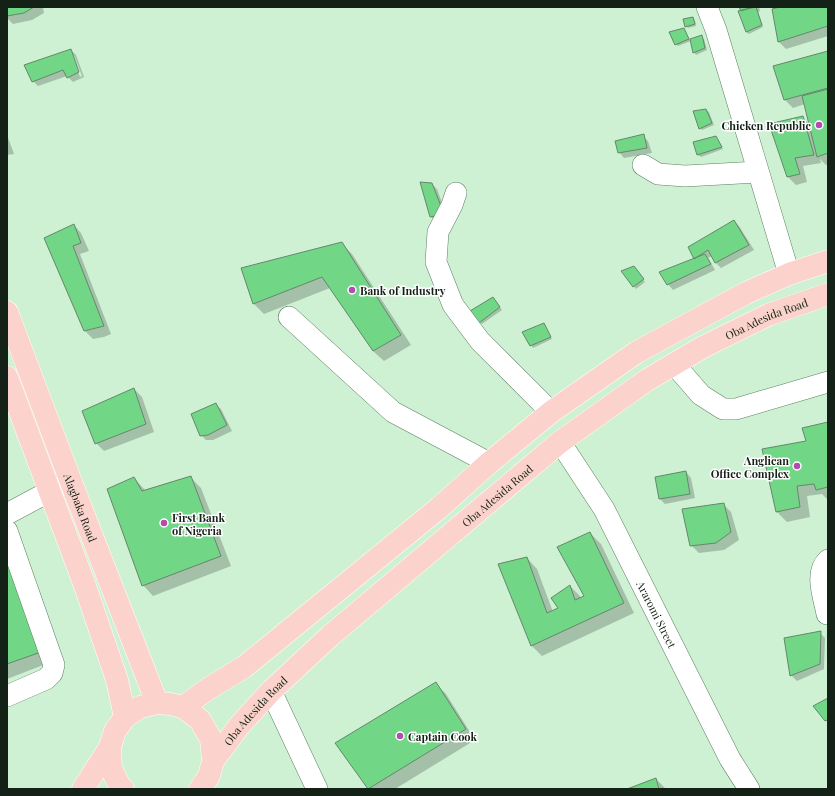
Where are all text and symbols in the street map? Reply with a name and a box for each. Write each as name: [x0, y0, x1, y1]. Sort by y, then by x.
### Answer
place label: Chicken Republic: [722, 118, 812, 133]
marker: Chicken Republic: [814, 120, 824, 130]
place label: Bank of Industry: [360, 283, 446, 298]
marker: Bank of Industry: [347, 285, 357, 295]
street label: Oba Adesida Road: [722, 294, 810, 343]
place label: Anglican Office Complex: [711, 453, 789, 481]
street label: Oba Adesida Road: [458, 461, 536, 530]
marker: Anglican Office Complex: [792, 461, 802, 471]
street label: Alagbaka Road: [61, 470, 101, 544]
place label: First Bank of Nigeria: [172, 510, 225, 538]
marker: First Bank of Nigeria: [159, 518, 169, 528]
street label: Araromi Street: [633, 577, 680, 650]
street label: Oba Adesida Road: [220, 672, 291, 748]
place label: Captain Cook: [408, 729, 477, 744]
marker: Captain Cook: [395, 731, 405, 741]

